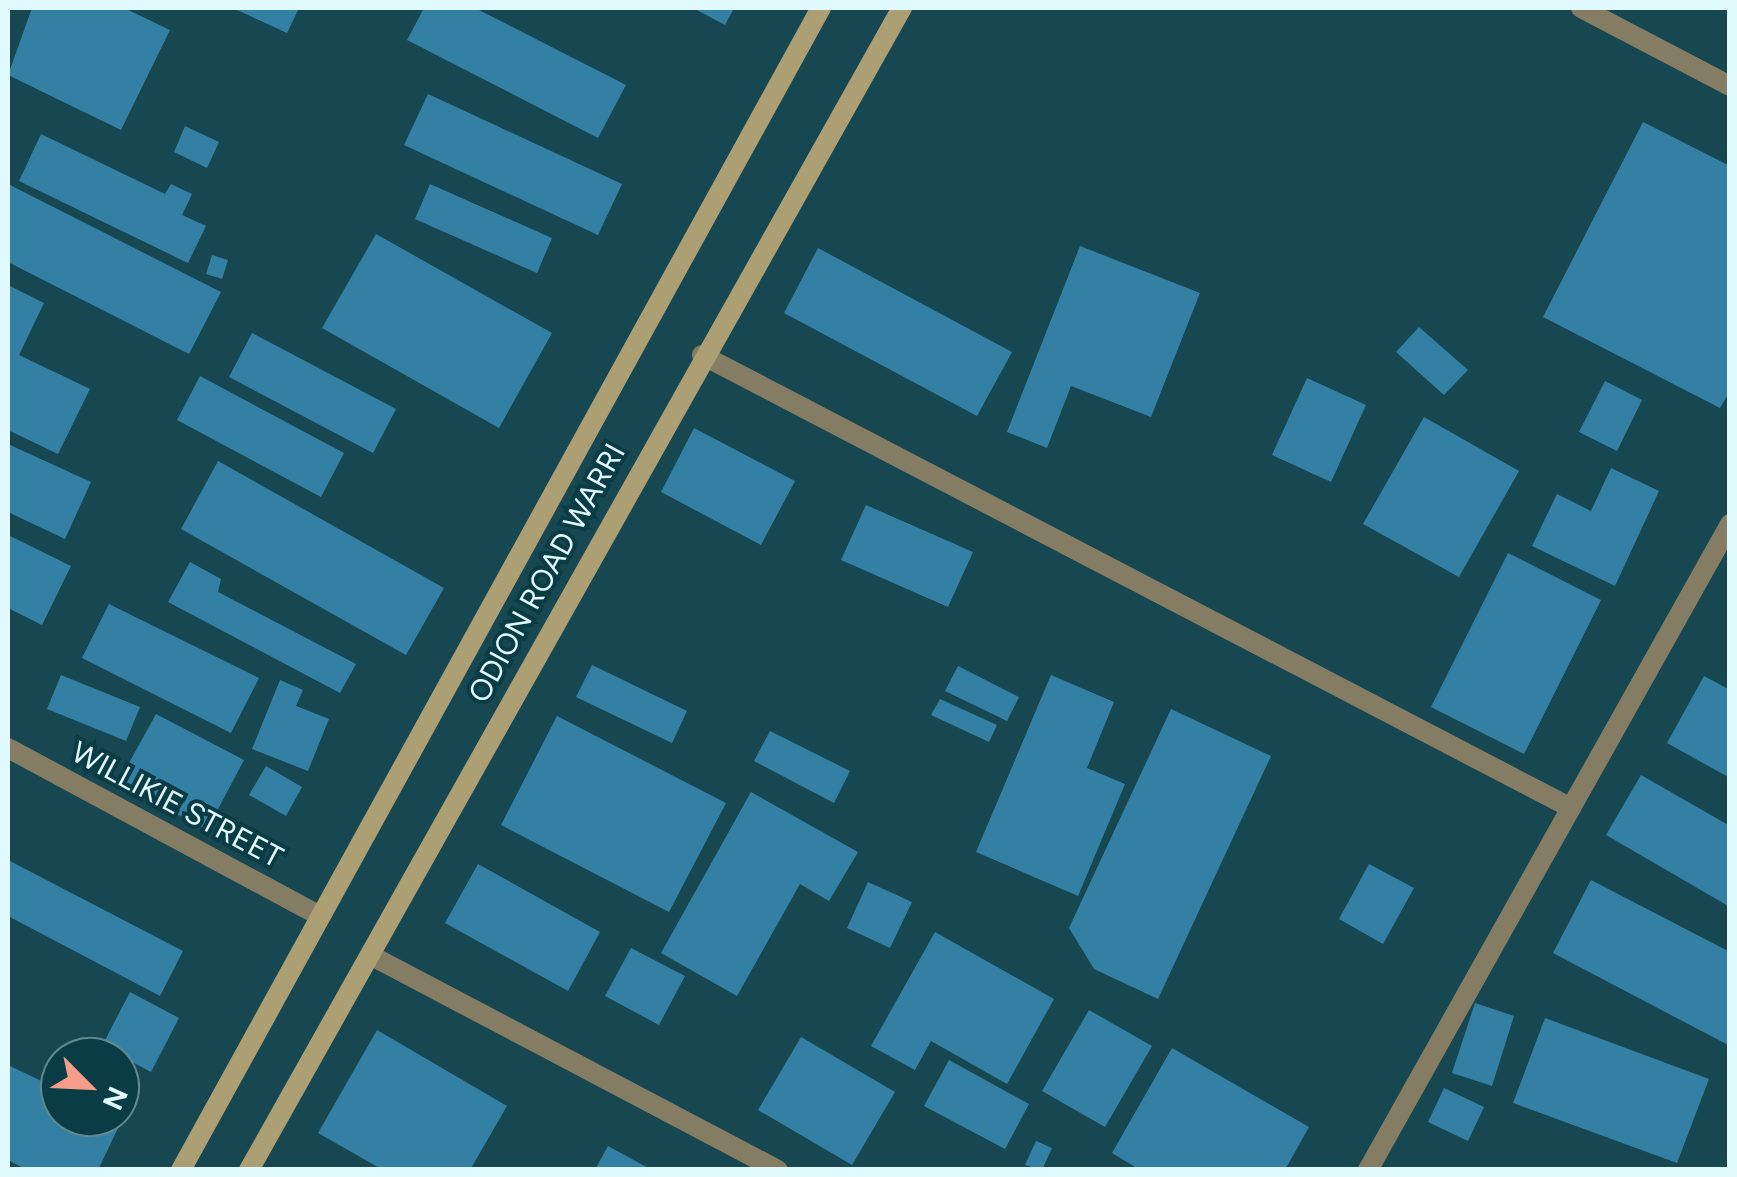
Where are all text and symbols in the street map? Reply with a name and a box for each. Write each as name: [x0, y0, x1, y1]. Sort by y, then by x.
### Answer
street label: ODION ROAD WARRI: [461, 437, 633, 709]
street label: WILLIKIE STREET: [65, 734, 289, 876]
north arrow: [40, 1037, 140, 1137]
text: N: [96, 1082, 136, 1115]

